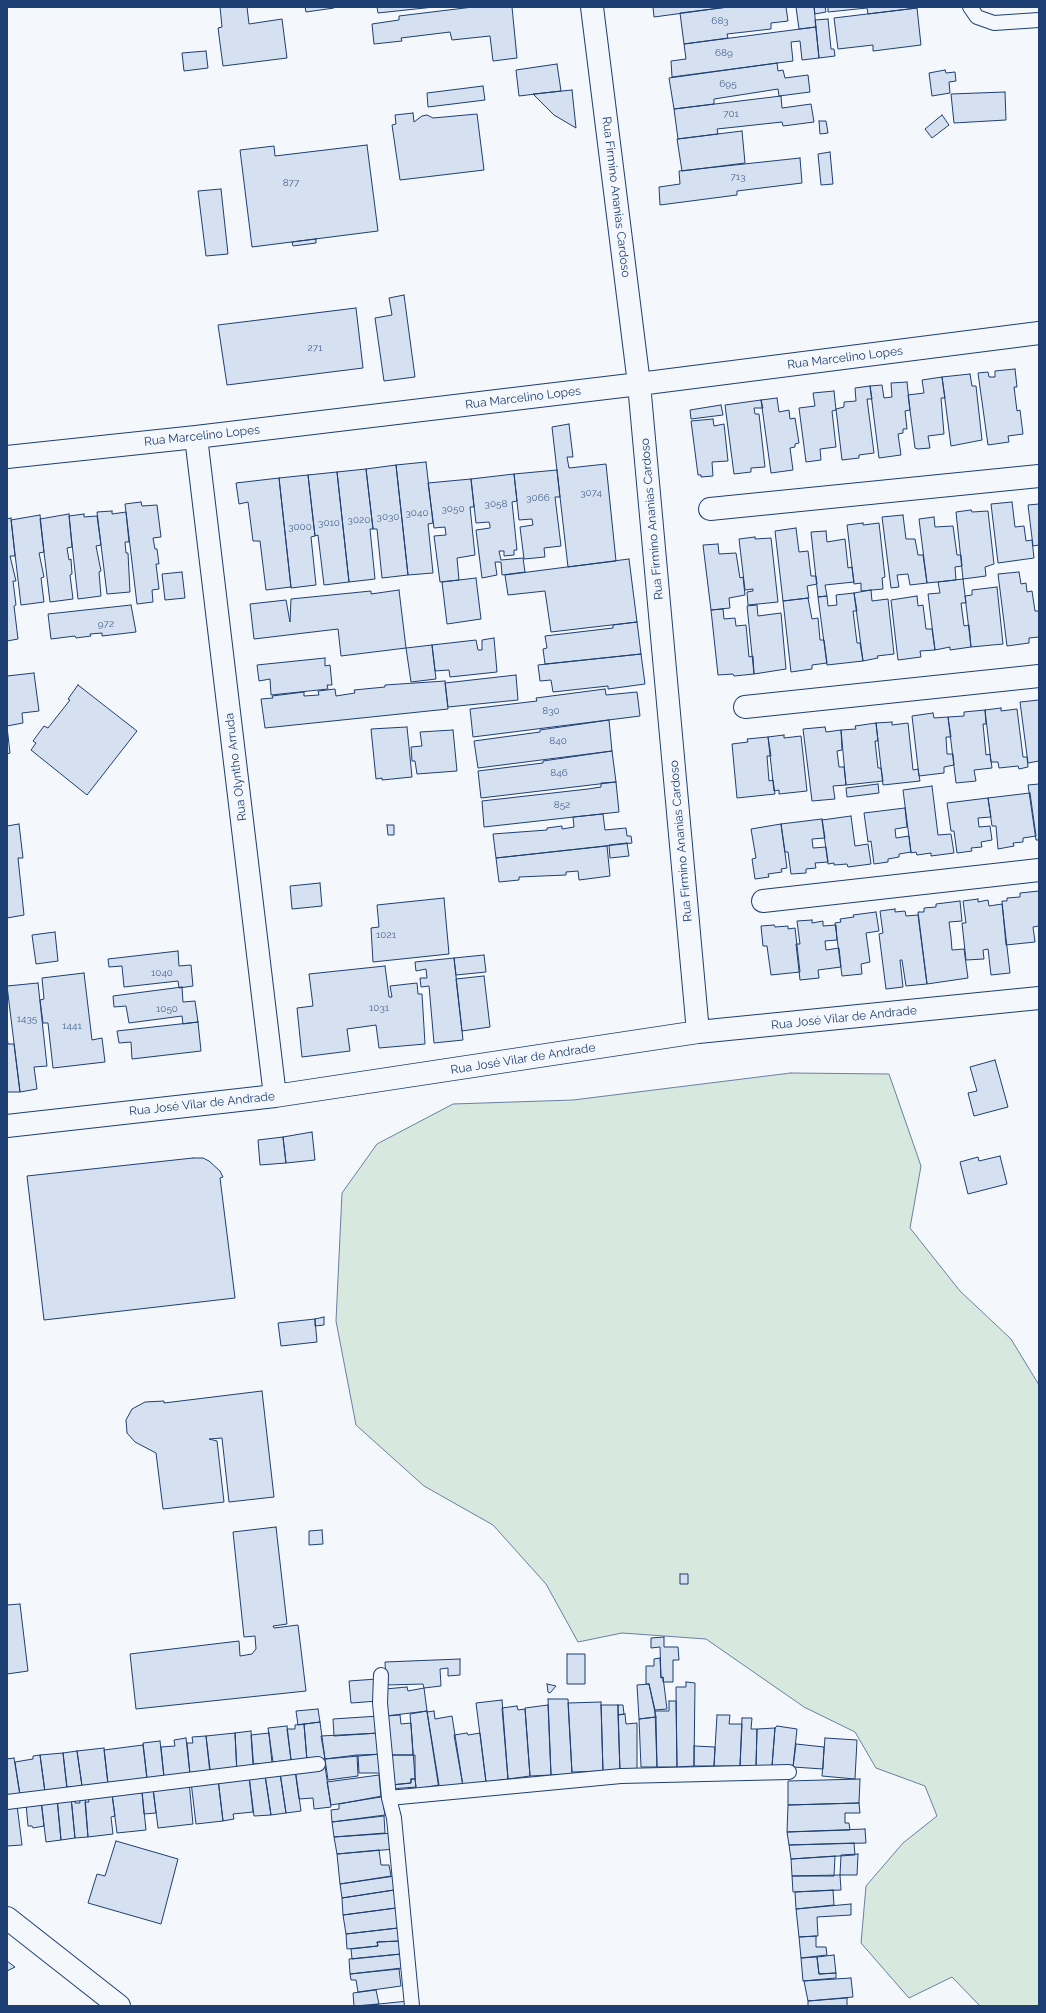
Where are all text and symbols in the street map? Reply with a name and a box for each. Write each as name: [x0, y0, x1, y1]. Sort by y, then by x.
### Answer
house number: 683: [711, 15, 729, 27]
house number: 689: [715, 47, 733, 59]
house number: 695: [719, 78, 737, 90]
house number: 701: [723, 108, 739, 120]
street label: Rua Firmino Ananias Cardoso: [599, 116, 633, 278]
house number: 713: [731, 171, 745, 183]
house number: 877: [283, 177, 299, 189]
house number: 271: [308, 342, 322, 354]
street label: Rua Marcelino Lopes: [786, 344, 904, 372]
street label: Rua Marcelino Lopes: [464, 384, 582, 412]
street label: Rua Marcelino Lopes: [143, 423, 261, 449]
street label: Rua Firmino Ananias Cardoso: [638, 438, 666, 600]
house number: 3074: [580, 487, 602, 499]
house number: 3066: [526, 492, 550, 504]
house number: 3058: [485, 498, 507, 510]
house number: 3050: [441, 503, 465, 515]
house number: 3040: [405, 507, 429, 519]
house number: 3030: [377, 511, 399, 523]
house number: 3020: [348, 514, 370, 526]
house number: 3010: [318, 517, 340, 529]
house number: 3000: [288, 521, 312, 533]
house number: 972: [98, 618, 114, 630]
house number: 830: [542, 705, 560, 717]
street label: Rua Olyntho Arruda: [222, 712, 250, 822]
house number: 840: [549, 735, 567, 747]
street label: Rua Firmino Ananias Cardoso: [667, 760, 695, 922]
house number: 846: [550, 767, 568, 779]
house number: 852: [554, 799, 570, 811]
house number: 1021: [376, 929, 396, 941]
house number: 1040: [151, 967, 173, 979]
house number: 1031: [369, 1002, 389, 1014]
house number: 1050: [156, 1003, 178, 1015]
street label: Rua José Vilar de Andrade: [770, 1003, 918, 1033]
house number: 1435: [17, 1013, 37, 1025]
house number: 1441: [62, 1020, 82, 1032]
street label: Rua José Vilar de Andrade: [450, 1040, 596, 1078]
street label: Rua José Vilar de Andrade: [128, 1089, 276, 1119]

